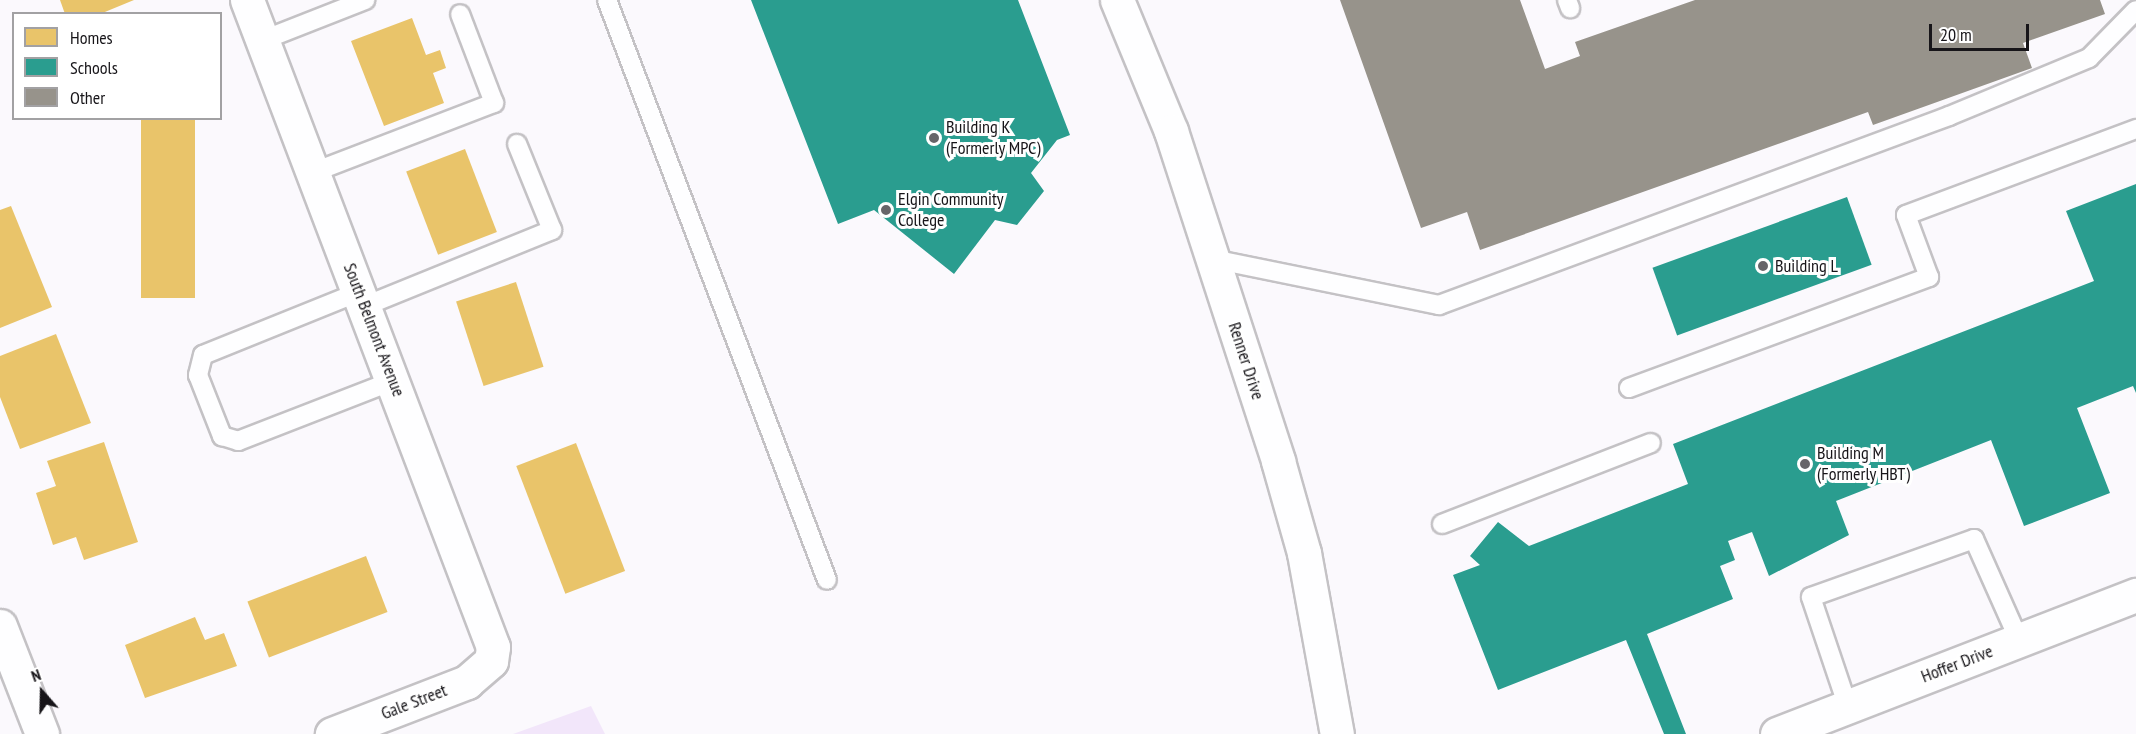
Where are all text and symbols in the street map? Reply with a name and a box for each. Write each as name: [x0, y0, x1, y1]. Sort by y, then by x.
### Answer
legend: [12, 12, 222, 120]
scale bar: [1932, 12, 2032, 50]
text: 20 m: [1940, 23, 1972, 46]
text: Homes: [70, 26, 113, 49]
text: Schools: [70, 56, 118, 79]
text: Other: [70, 86, 105, 109]
place label: Building K (Formerly MPC): [946, 117, 1041, 160]
marker: Building K (Formerly MPC): [927, 131, 941, 145]
place label: Elgin Community College: [898, 189, 1003, 232]
marker: Elgin Community College: [879, 203, 893, 217]
place label: Building L: [1775, 255, 1838, 277]
marker: Building L: [1756, 259, 1770, 273]
street label: South Belmont Avenue: [339, 260, 409, 400]
street label: Renner Drive: [1223, 320, 1269, 402]
place label: Building M (Formerly HBT): [1817, 443, 1910, 486]
marker: Building M (Formerly HBT): [1798, 457, 1812, 471]
street label: Hoffer Drive: [1918, 640, 1996, 688]
north arrow: [12, 662, 72, 722]
text: N: [28, 664, 43, 686]
street label: Gale Street: [378, 680, 450, 724]

